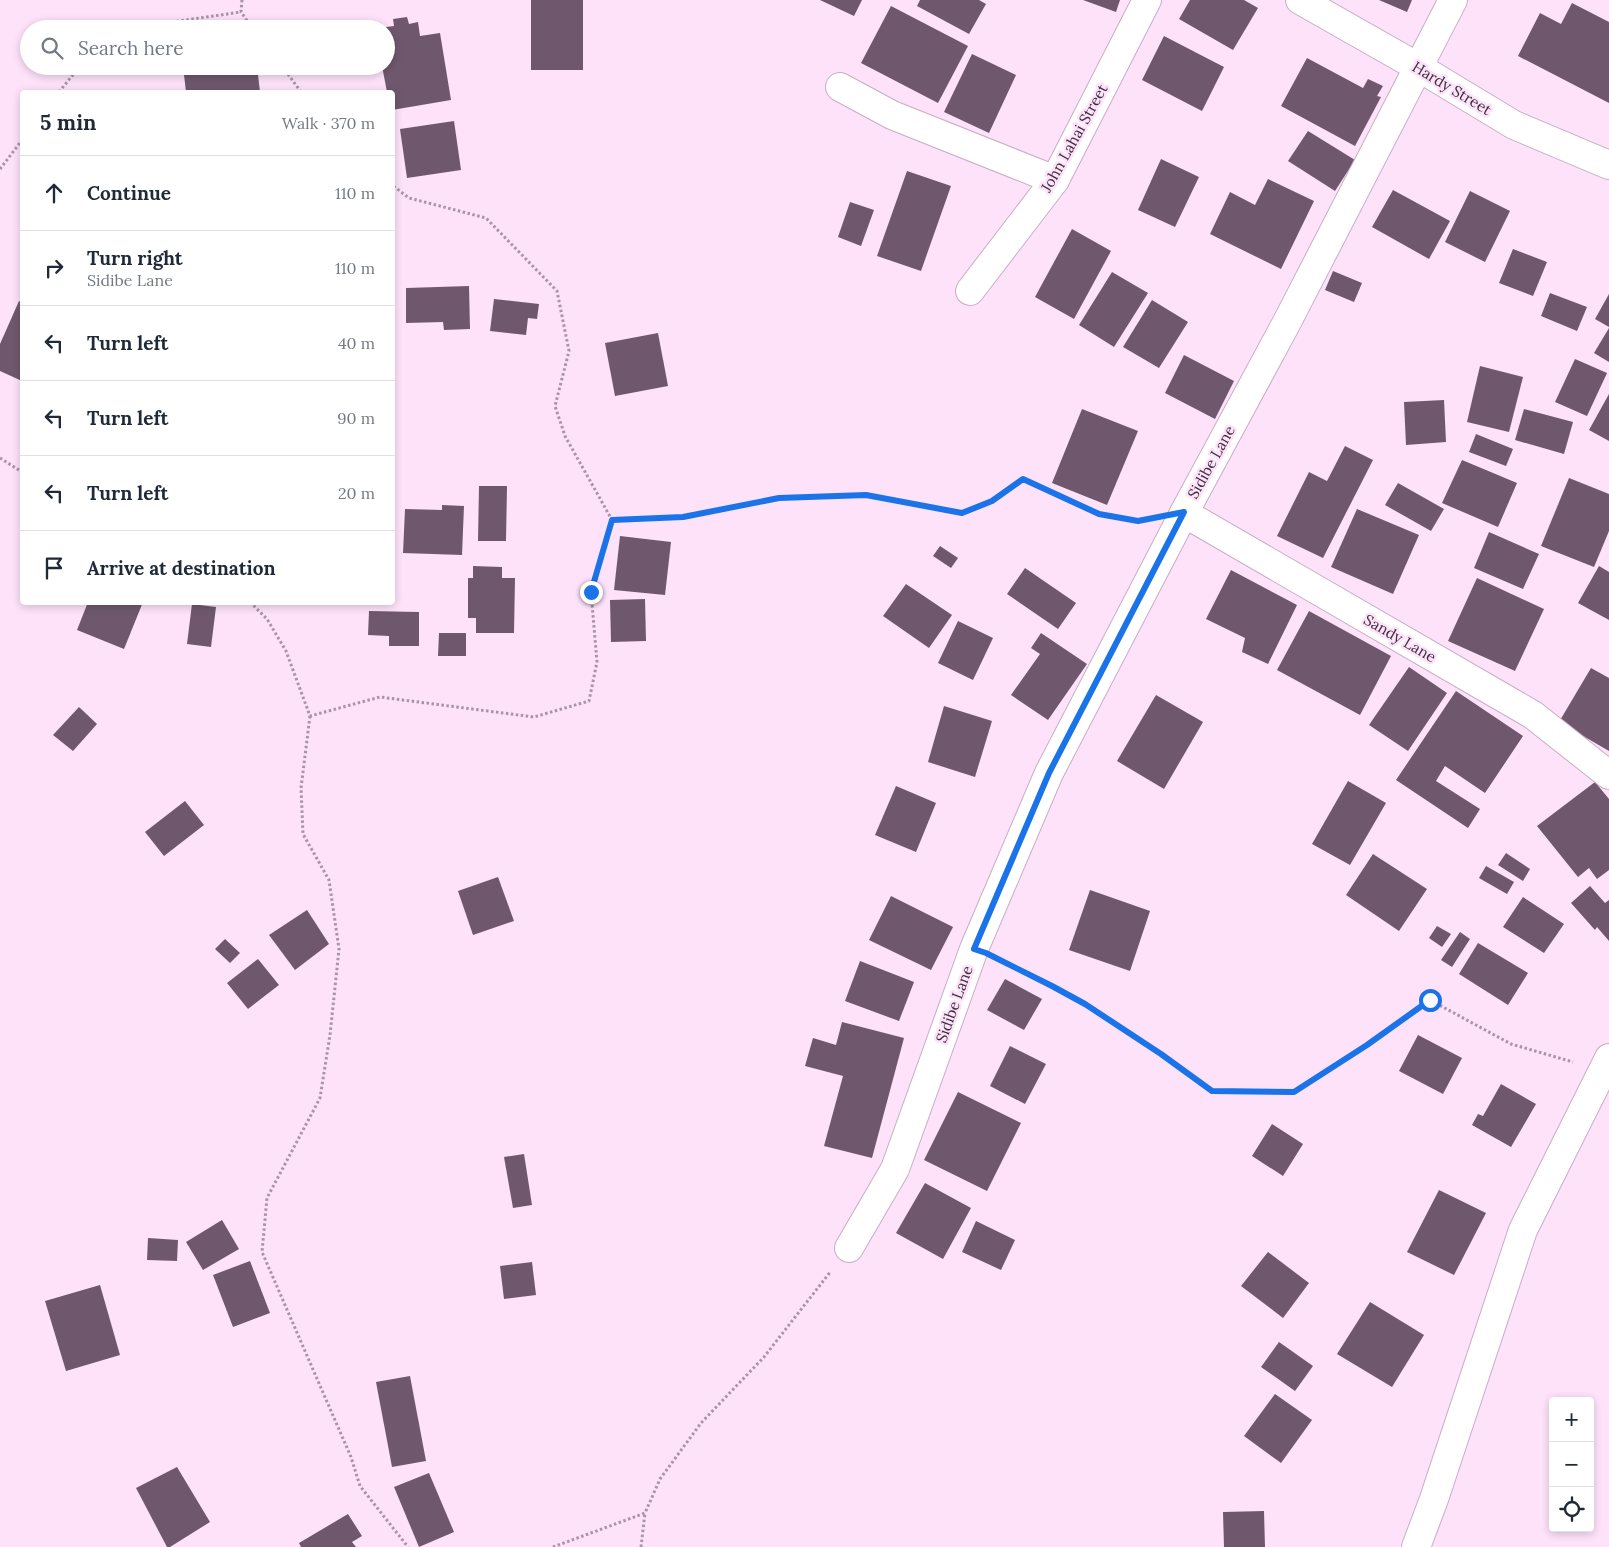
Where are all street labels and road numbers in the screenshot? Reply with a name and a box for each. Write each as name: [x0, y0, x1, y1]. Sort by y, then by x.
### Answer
street label: Hardy Street: [1409, 57, 1495, 119]
street label: John Lahai Street: [1036, 81, 1112, 196]
street label: Sidibe Lane: [1183, 422, 1239, 502]
street label: Sandy Lane: [1361, 610, 1439, 666]
street label: Sidibe Lane: [931, 963, 977, 1045]

